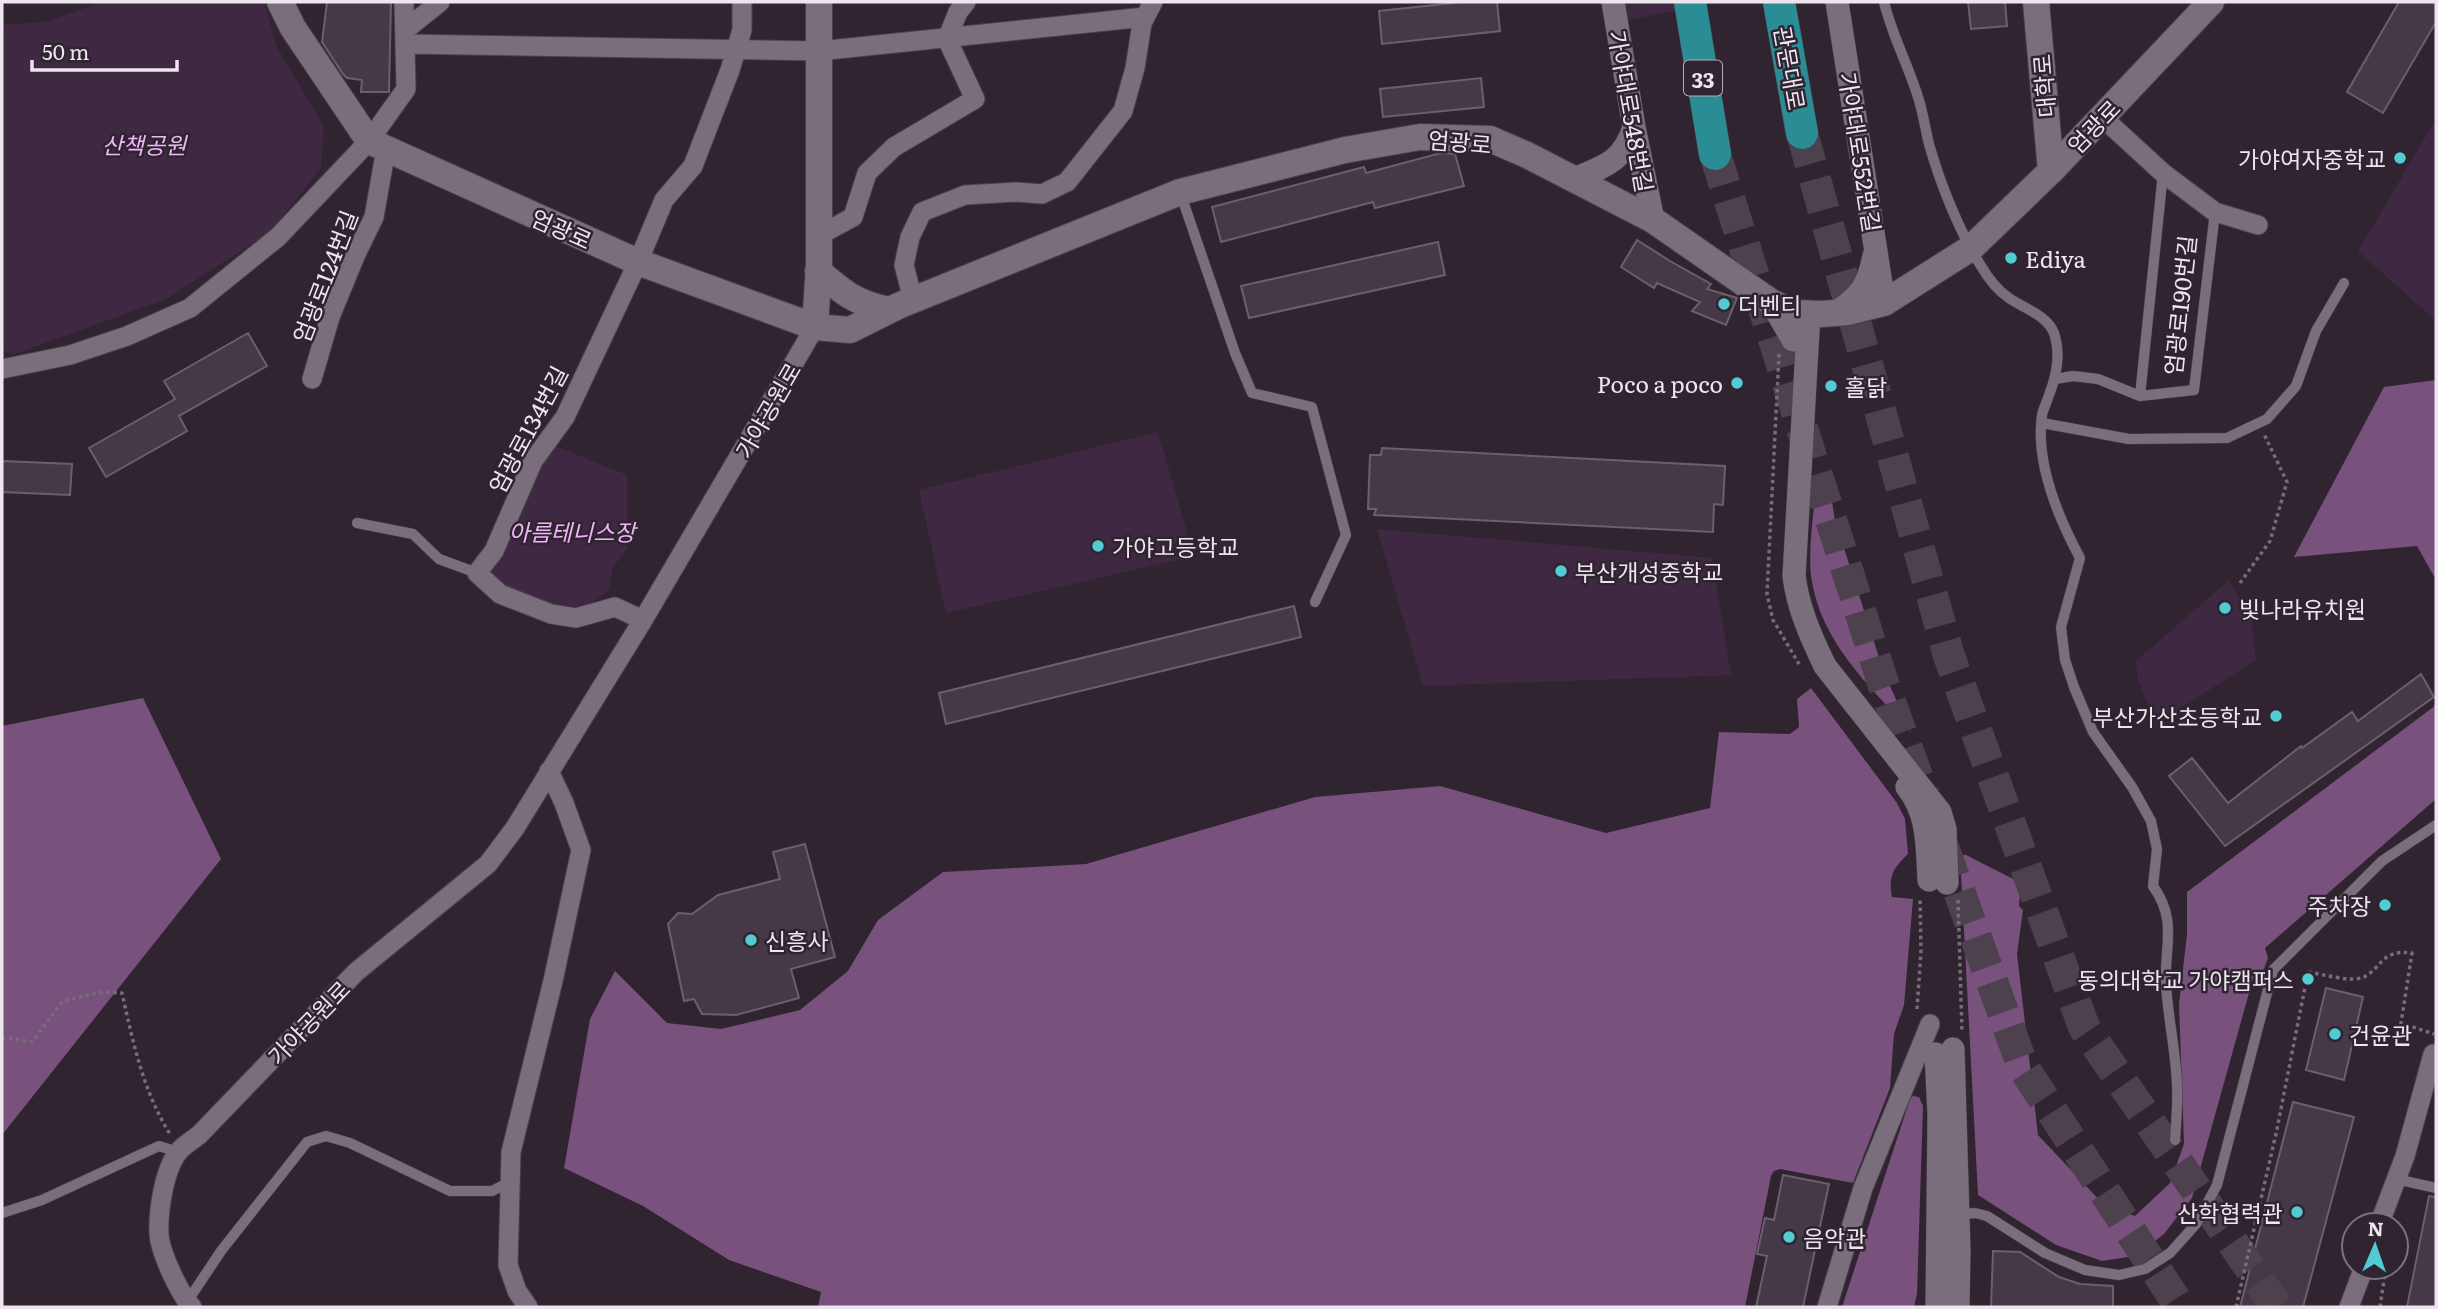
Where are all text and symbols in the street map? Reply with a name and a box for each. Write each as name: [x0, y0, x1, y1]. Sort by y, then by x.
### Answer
street label: 관문대로: [1767, 23, 1815, 113]
street label: 가야대로548번길: [1601, 27, 1663, 195]
scale bar: [32, 28, 177, 72]
text: 50 m: [42, 35, 89, 66]
street label: 대학로: [2023, 53, 2063, 119]
road number: 33: [1684, 60, 1722, 96]
street label: 가야대로552번길: [1832, 69, 1890, 235]
street label: 엄광로: [2059, 91, 2127, 161]
street label: 엄광로: [1427, 121, 1493, 161]
park label: 산책공원: [102, 127, 188, 161]
place label: 가야여자중학교: [2238, 141, 2386, 175]
marker: 가야여자중학교: [2392, 150, 2408, 166]
street label: 엄광로: [526, 200, 598, 256]
street label: 엄광로124번길: [283, 205, 365, 347]
street label: 엄광로190번길: [2155, 233, 2203, 377]
place label: Ediya: [2025, 241, 2087, 275]
marker: Ediya: [2003, 250, 2019, 266]
place label: 더벤티: [1738, 287, 1801, 321]
marker: 더벤티: [1716, 296, 1732, 312]
street label: 가야공원로: [726, 356, 808, 464]
street label: 엄광로134번길: [479, 359, 575, 499]
place label: Poco a poco: [1597, 366, 1723, 400]
place label: 홀닭: [1845, 369, 1887, 403]
marker: Poco a poco: [1729, 375, 1745, 391]
marker: 홀닭: [1823, 378, 1839, 394]
park label: 아름테니스장: [509, 514, 638, 548]
place label: 가야고등학교: [1112, 529, 1239, 563]
marker: 가야고등학교: [1090, 538, 1106, 554]
place label: 부산개성중학교: [1575, 554, 1723, 588]
marker: 부산개성중학교: [1553, 563, 1569, 579]
place label: 빛나라유치원: [2239, 591, 2366, 625]
marker: 빛나라유치원: [2217, 600, 2233, 616]
place label: 부산가산초등학교: [2093, 699, 2262, 733]
marker: 부산가산초등학교: [2268, 708, 2284, 724]
place label: 주차장: [2308, 888, 2371, 922]
marker: 주차장: [2377, 897, 2393, 913]
place label: 신흥사: [765, 923, 828, 957]
marker: 신흥사: [743, 932, 759, 948]
place label: 동의대학교 가야캠퍼스: [2078, 962, 2294, 996]
marker: 동의대학교 가야캠퍼스: [2300, 971, 2316, 987]
street label: 가야공원로: [259, 972, 357, 1072]
place label: 건윤관: [2349, 1017, 2412, 1051]
marker: 건윤관: [2327, 1026, 2343, 1042]
place label: 산학협력관: [2177, 1195, 2283, 1229]
marker: 산학협력관: [2289, 1204, 2305, 1220]
north arrow: [2340, 1211, 2410, 1281]
text: N: [2367, 1214, 2384, 1242]
place label: 음악관: [1803, 1220, 1866, 1254]
marker: 음악관: [1781, 1229, 1797, 1245]

